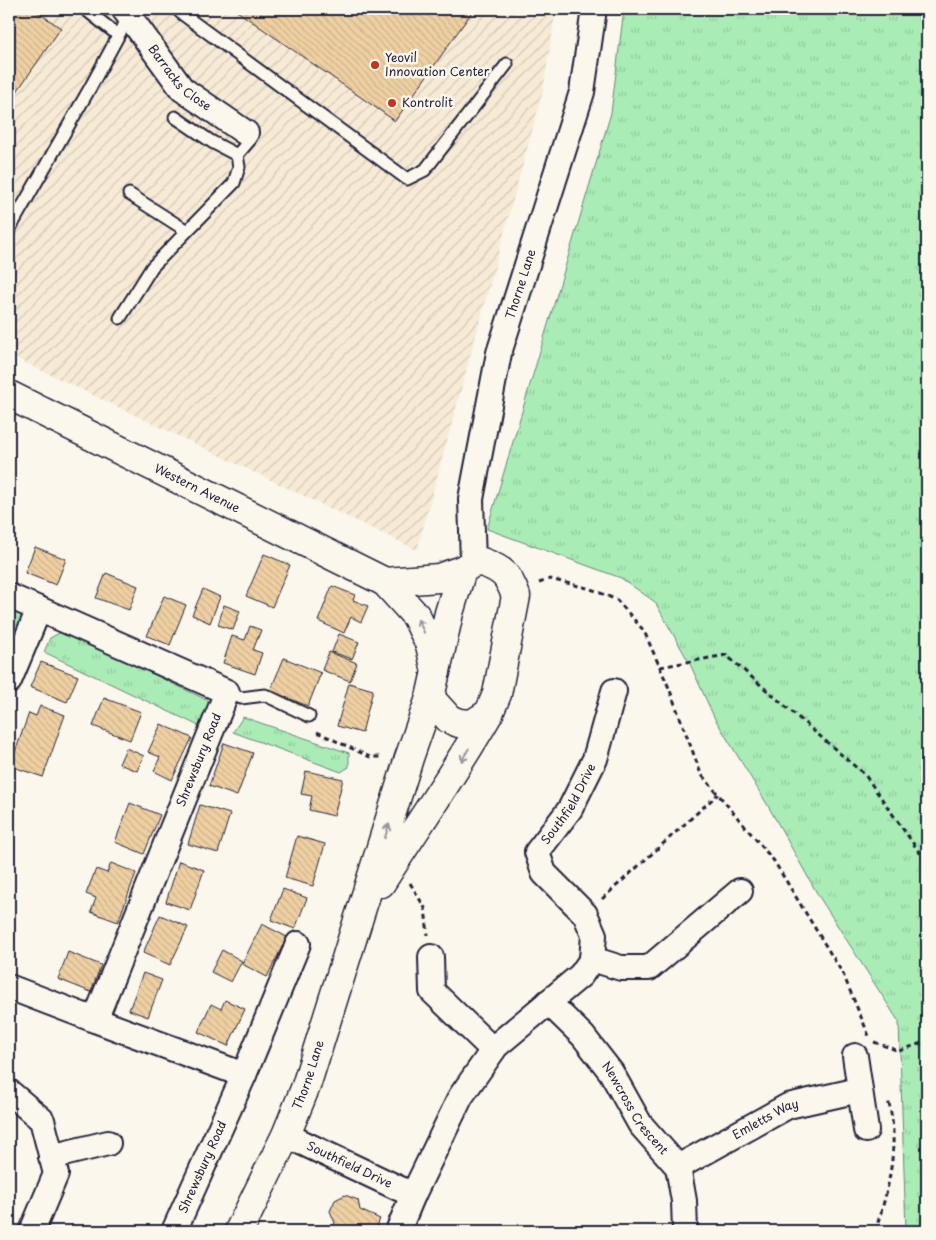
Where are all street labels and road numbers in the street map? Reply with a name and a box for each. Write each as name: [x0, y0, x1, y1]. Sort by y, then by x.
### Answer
street label: Barracks Close: [144, 40, 215, 114]
street label: Thorne Lane: [500, 246, 540, 321]
street label: Western Avenue: [152, 459, 244, 517]
street label: Shrewsbury Road: [171, 710, 225, 809]
street label: Southfield Drive: [536, 760, 599, 848]
street label: Thorne Lane: [287, 1037, 328, 1112]
street label: Newcross Crescent: [598, 1057, 673, 1158]
street label: Emletts Way: [729, 1094, 800, 1143]
street label: Shrewsbury Road: [173, 1118, 230, 1216]
street label: Southfield Drive: [304, 1136, 395, 1192]

